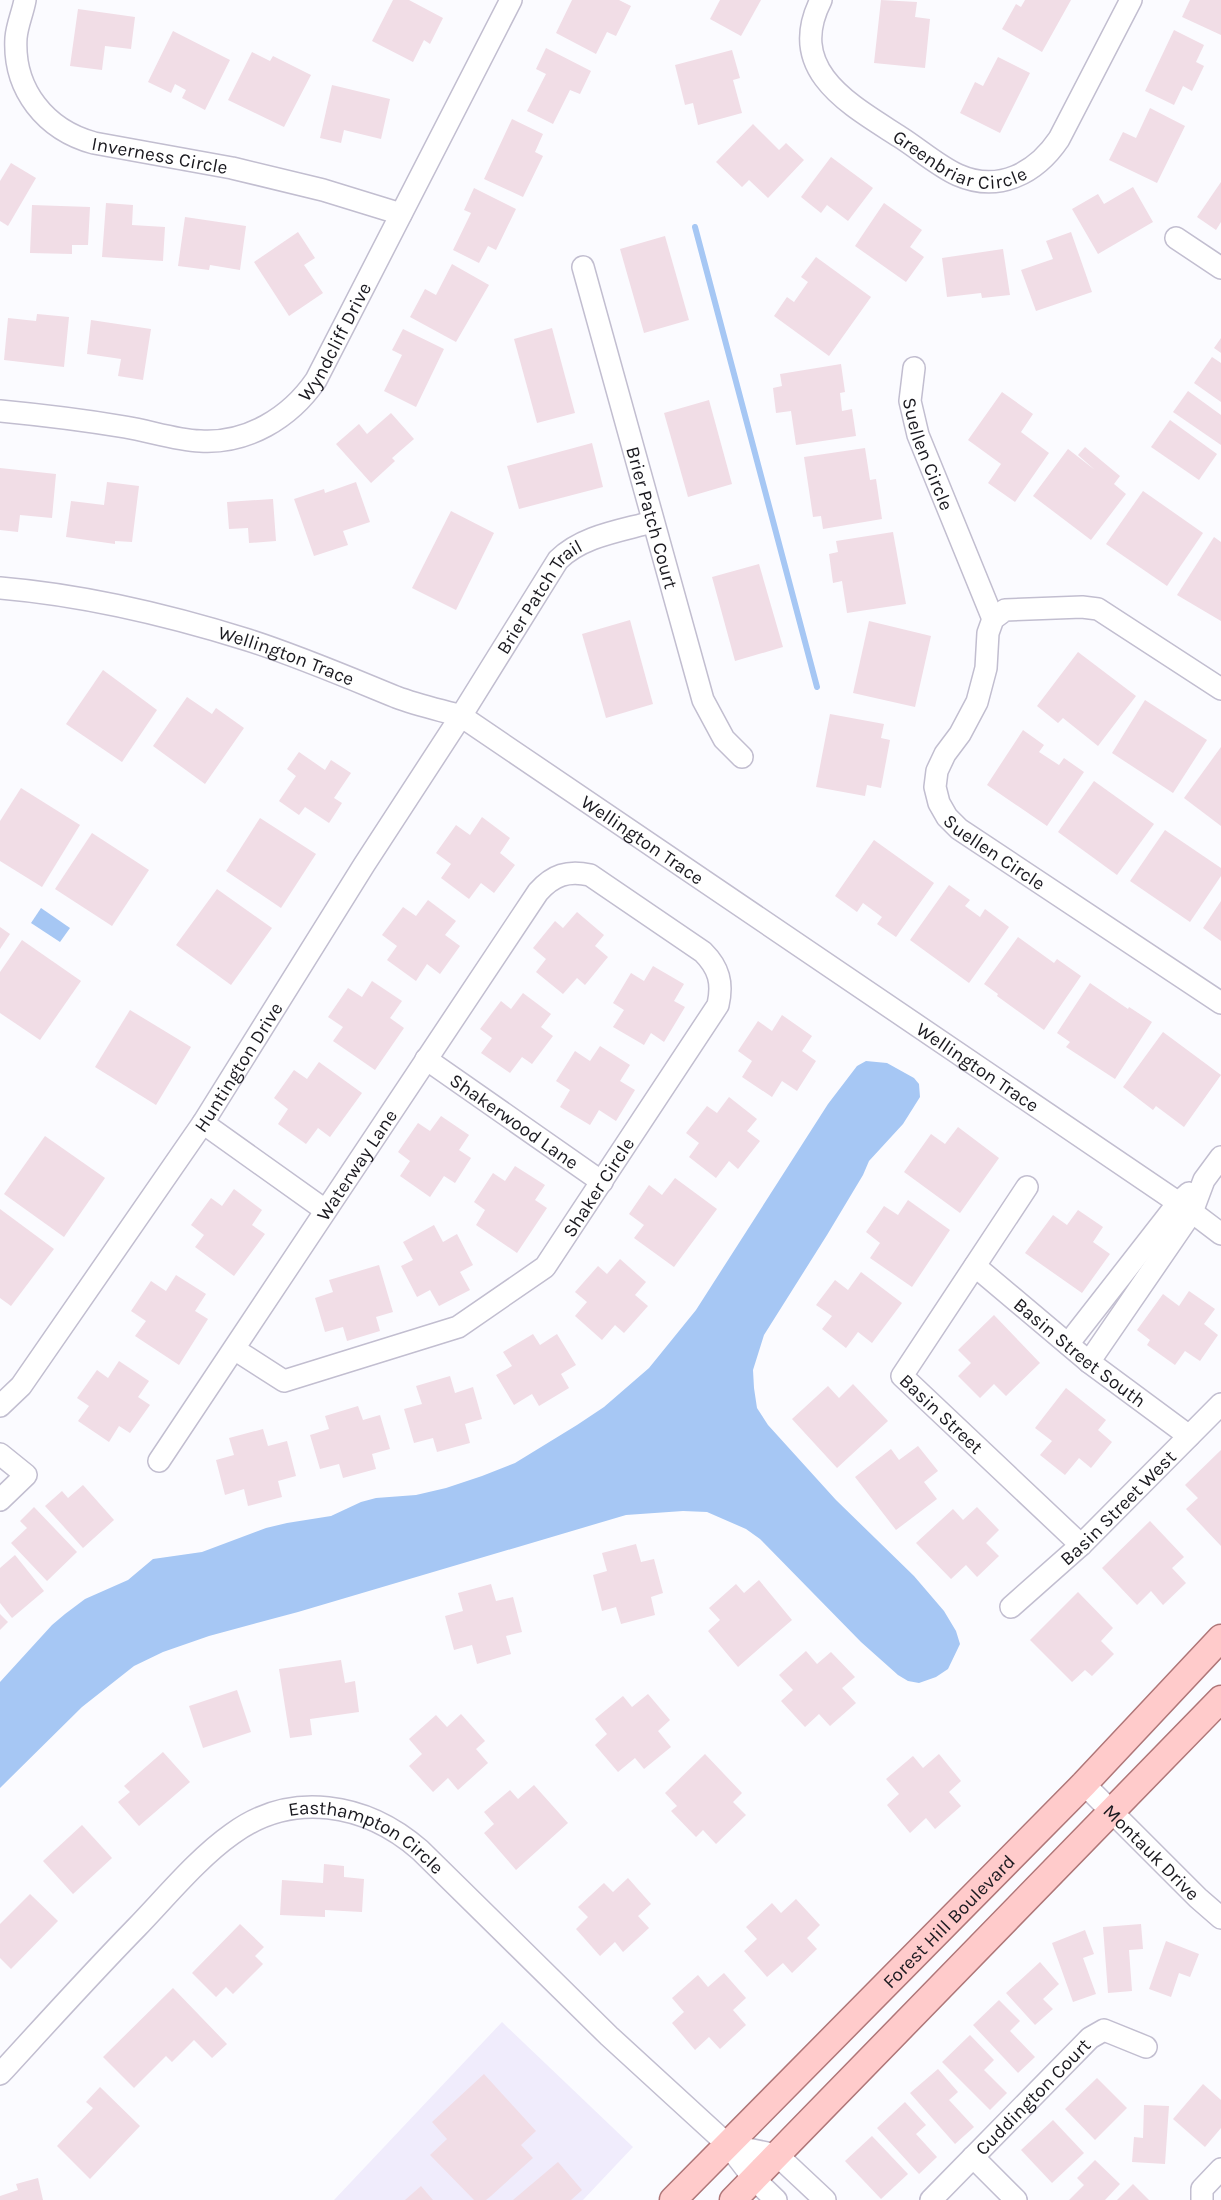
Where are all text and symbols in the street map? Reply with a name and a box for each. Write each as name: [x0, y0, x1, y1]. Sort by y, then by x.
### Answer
street label: Greenbriar Circle: [889, 126, 1031, 194]
street label: Inverness Circle: [90, 133, 229, 179]
street label: Wyndcliff Drive: [294, 279, 376, 406]
street label: Suellen Circle: [898, 395, 957, 514]
street label: Brier Patch Court: [621, 444, 682, 592]
street label: Brier Patch Trail: [492, 535, 586, 658]
street label: Wellington Trace: [215, 622, 357, 691]
street label: Wellington Trace: [577, 791, 708, 890]
street label: Suellen Circle: [939, 810, 1049, 895]
street label: Huntington Drive: [190, 999, 288, 1137]
street label: Wellington Trace: [912, 1018, 1043, 1117]
street label: Shakerwood Lane: [445, 1069, 582, 1174]
street label: Waterway Lane: [312, 1106, 402, 1225]
street label: Shaker Circle: [558, 1134, 639, 1241]
street label: Basin Street South: [1009, 1294, 1150, 1412]
street label: Basin Street: [895, 1370, 987, 1459]
street label: Basin Street West: [1056, 1446, 1181, 1570]
street label: Easthampton Circle: [287, 1797, 448, 1879]
street label: Montauk Drive: [1099, 1800, 1204, 1905]
street label: Forest Hill Boulevard: [879, 1851, 1020, 1993]
street label: Cuddington Court: [971, 2034, 1095, 2160]

